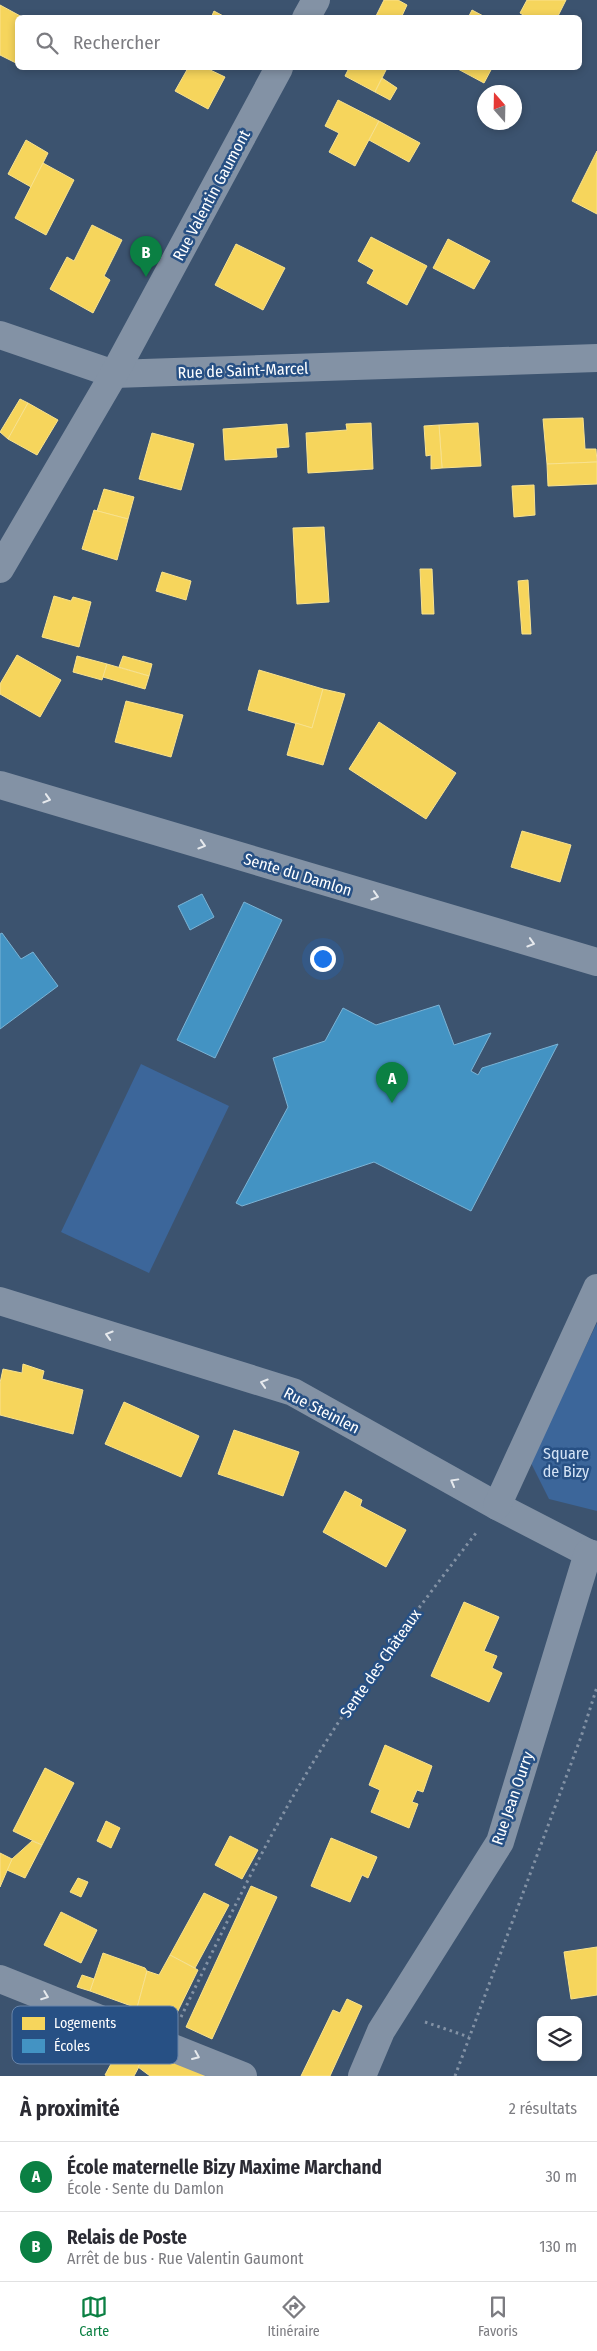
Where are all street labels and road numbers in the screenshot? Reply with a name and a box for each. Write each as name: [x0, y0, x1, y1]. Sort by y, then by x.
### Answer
street label: Rue Valentin Gaumont: [169, 126, 254, 264]
street label: Rue de Saint-Marcel: [177, 359, 309, 382]
street label: Sente du Damlon: [242, 849, 354, 900]
street label: Rue Steinlen: [281, 1383, 363, 1438]
street label: Sente des Châteaux: [336, 1605, 425, 1721]
street label: Rue Jean Ourry: [488, 1748, 538, 1847]

